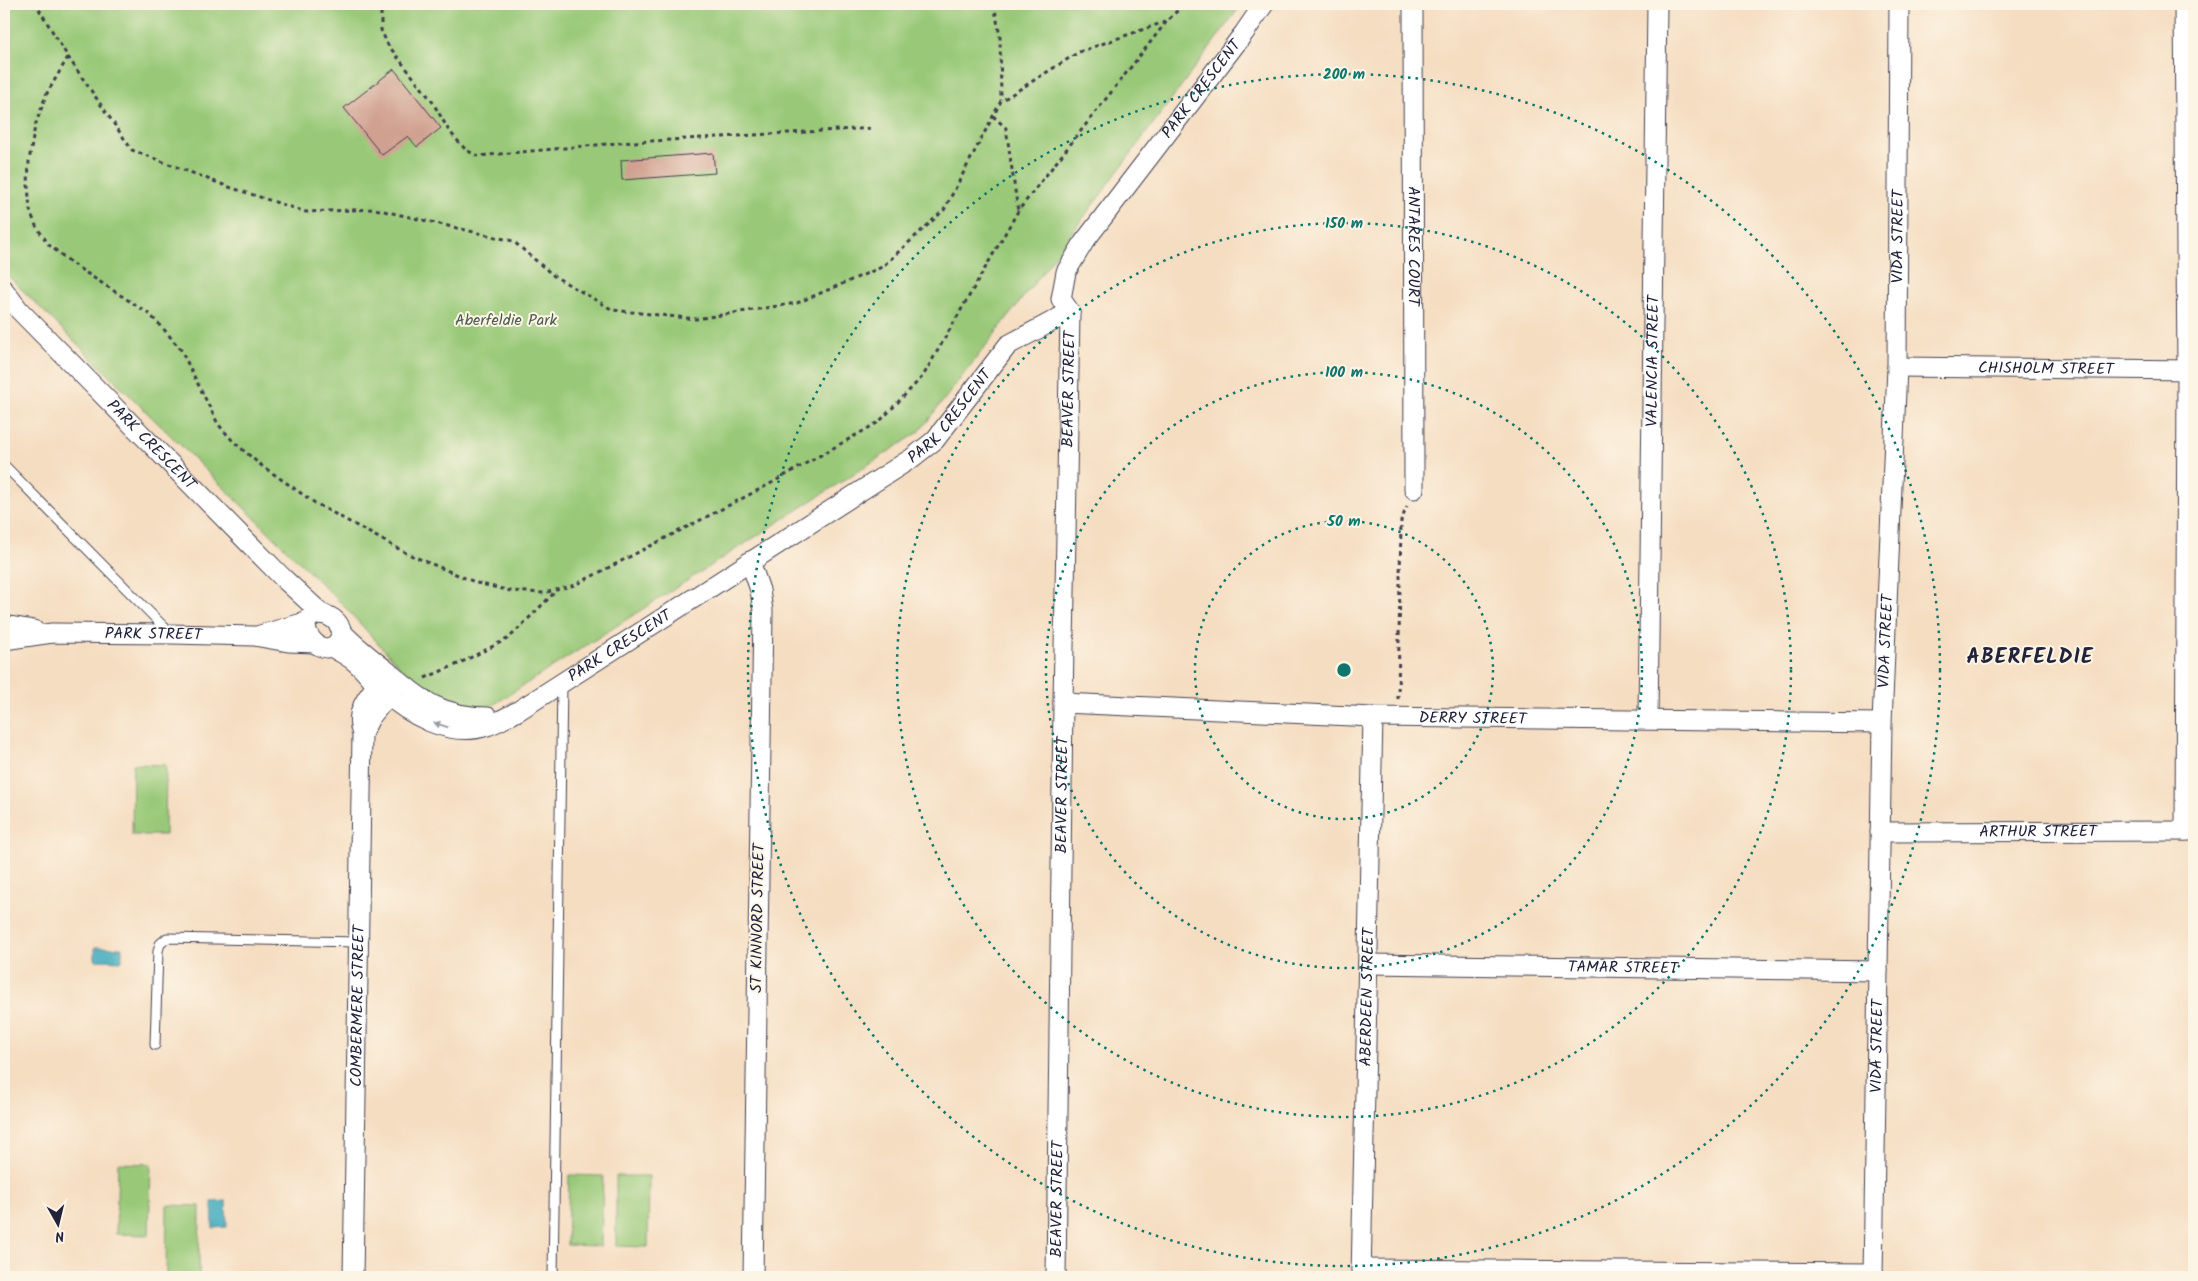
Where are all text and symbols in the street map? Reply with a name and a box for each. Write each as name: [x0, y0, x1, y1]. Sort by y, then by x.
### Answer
street label: PARK CRESCENT: [1155, 33, 1248, 144]
text: 200 m: [1323, 63, 1365, 87]
street label: ANTARES COURT: [1401, 186, 1426, 307]
street label: VIDA STREET: [1885, 188, 1910, 283]
text: 150 m: [1325, 212, 1363, 236]
street label: VALENCIA STREET: [1639, 294, 1666, 427]
park label: Aberfeldie Park: [455, 308, 558, 333]
street label: BEAVER STREET: [1055, 329, 1082, 448]
street label: CHISHOLM STREET: [1978, 355, 2115, 382]
text: 100 m: [1325, 361, 1363, 385]
street label: PARK CRESCENT: [902, 363, 999, 470]
street label: PARK CRESCENT: [101, 394, 203, 497]
text: 50 m: [1326, 510, 1361, 534]
street label: VIDA STREET: [1871, 592, 1900, 688]
street label: PARK CRESCENT: [563, 602, 678, 688]
street label: PARK STREET: [105, 621, 204, 647]
district label: ABERFELDIE: [1967, 641, 2094, 674]
centre of rings: [1335, 661, 1353, 679]
street label: DERRY STREET: [1419, 705, 1528, 731]
one-way arrow: [433, 721, 448, 729]
street label: BEAVER STREET: [1049, 735, 1075, 854]
street label: ARTHUR STREET: [1979, 819, 2098, 844]
street label: ST KINNORD STREET: [744, 842, 772, 993]
street label: COMBERMERE STREET: [344, 923, 371, 1087]
street label: ABERDEEN STREET: [1353, 926, 1381, 1067]
street label: TAMAR STREET: [1568, 954, 1680, 981]
street label: VIDA STREET: [1863, 998, 1890, 1093]
street label: BEAVER STREET: [1044, 1139, 1070, 1258]
north arrow: [32, 1198, 82, 1248]
text: N: [54, 1224, 66, 1247]

